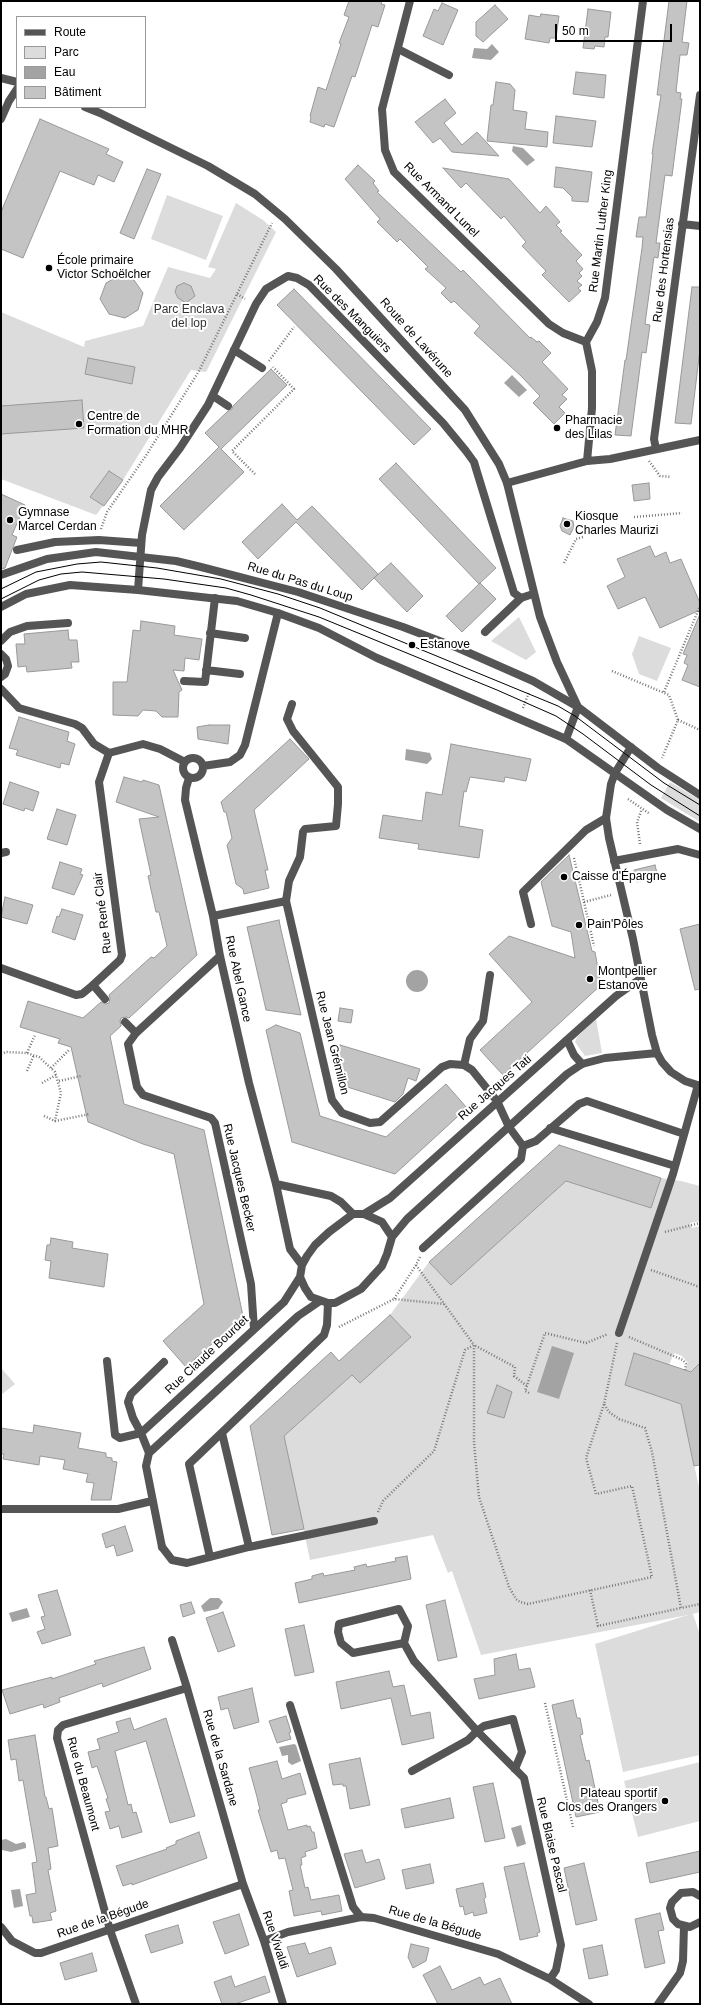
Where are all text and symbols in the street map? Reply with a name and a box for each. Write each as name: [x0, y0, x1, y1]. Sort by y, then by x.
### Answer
legend: [16, 16, 146, 108]
scale bar: [557, 16, 674, 42]
text: 50 m: [562, 24, 589, 38]
text: Route: [54, 25, 86, 39]
text: Parc: [54, 45, 79, 59]
text: Eau: [54, 65, 75, 79]
text: Bâtiment: [54, 85, 101, 99]
street label: Rue Armand Lunel: [401, 160, 481, 240]
street label: Rue Martin Luther King: [586, 169, 616, 293]
street label: Rue des Hortensias: [650, 217, 678, 323]
place label: École primaire Victor Schoëlcher: [57, 254, 151, 282]
marker: École primaire Victor Schoëlcher: [44, 263, 54, 273]
street label: Rue des Manguiers: [310, 272, 394, 356]
street label: Route de Lavérune: [376, 295, 456, 381]
park label: Parc Enclava del lop: [154, 303, 224, 331]
place label: Centre de Formation du MHR: [87, 410, 188, 438]
place label: Pharmacie des Lilas: [565, 414, 622, 442]
marker: Centre de Formation du MHR: [74, 419, 84, 429]
marker: Pharmacie des Lilas: [552, 423, 562, 433]
place label: Gymnase Marcel Cerdan: [18, 506, 97, 534]
place label: Kiosque Charles Maurizi: [575, 510, 658, 538]
marker: Gymnase Marcel Cerdan: [5, 515, 15, 525]
marker: Kiosque Charles Maurizi: [562, 519, 572, 529]
street label: Rue du Pas du Loup: [246, 559, 354, 605]
place label: Estanove: [420, 638, 470, 652]
marker: Estanove: [407, 640, 417, 650]
place label: Caisse d'Épargne: [572, 870, 666, 884]
street label: Rue René Clair: [91, 871, 115, 955]
marker: Caisse d'Épargne: [559, 872, 569, 882]
place label: Pain'Pôles: [587, 918, 643, 932]
marker: Pain'Pôles: [574, 920, 584, 930]
street label: Rue Abel Gance: [222, 934, 254, 1024]
place label: Montpellier Estanove: [598, 965, 657, 993]
marker: Montpellier Estanove: [585, 974, 595, 984]
street label: Rue Jean Grémillon: [312, 990, 352, 1096]
street label: Rue Jacques Tati: [456, 1052, 534, 1124]
street label: Rue Jacques Becker: [220, 1122, 258, 1234]
street label: Rue Claude Bourdet: [162, 1313, 252, 1397]
street label: Rue de la Sardane: [199, 1708, 241, 1808]
street label: Rue du Beaumont: [64, 1735, 102, 1833]
place label: Plateau sportif Clos des Orangers: [557, 1787, 657, 1815]
street label: Rue Blaise Pascal: [533, 1796, 569, 1894]
marker: Plateau sportif Clos des Orangers: [660, 1796, 670, 1806]
street label: Rue de la Bégude: [55, 1897, 151, 1941]
street label: Rue de la Bégude: [387, 1903, 483, 1943]
street label: Rue Vivaldi: [259, 1909, 291, 1971]

